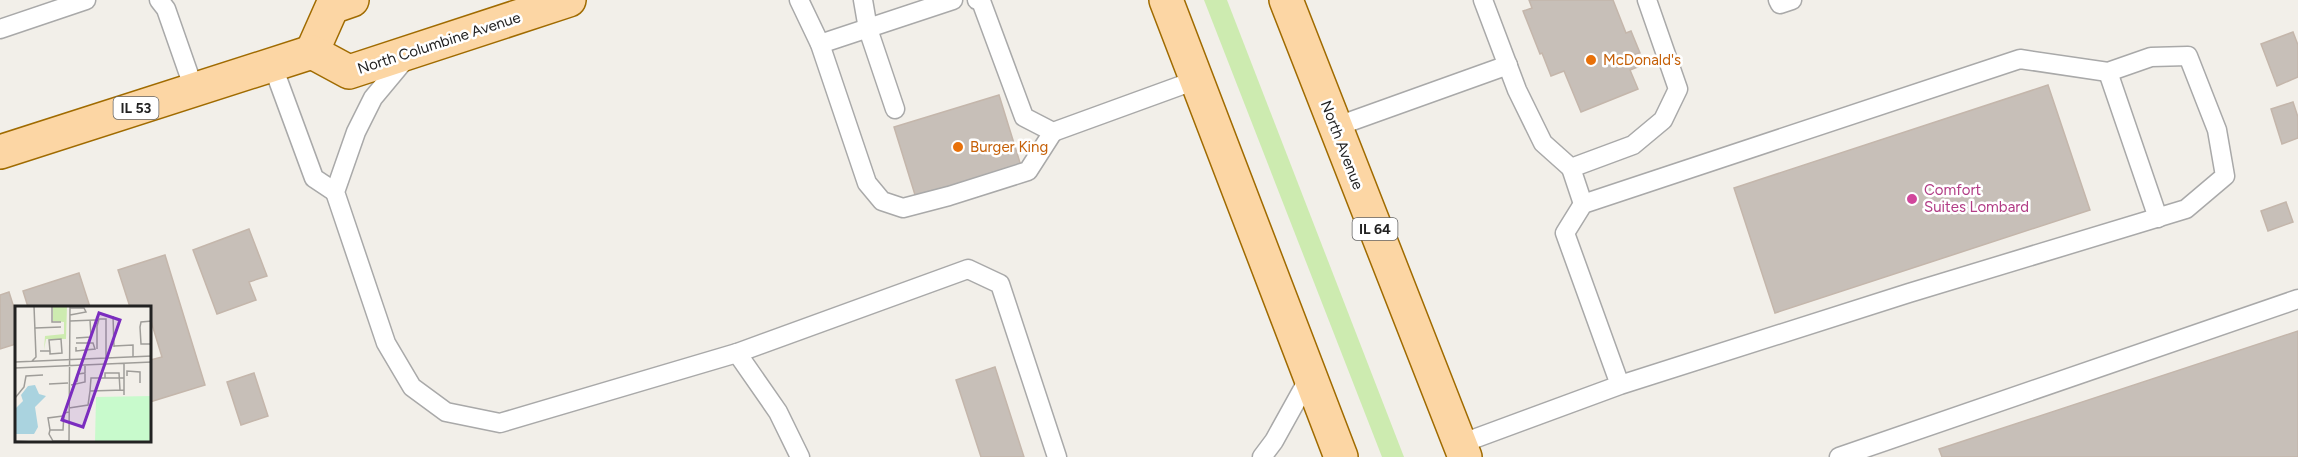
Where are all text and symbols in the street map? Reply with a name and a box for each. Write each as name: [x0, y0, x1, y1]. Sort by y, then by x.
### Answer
street label: North Columbine Avenue: [355, 8, 523, 78]
place label: McDonald's: [1603, 51, 1681, 69]
marker: McDonald's: [1584, 53, 1598, 67]
road number: IL 53: [114, 97, 158, 119]
street label: North Avenue: [1317, 98, 1367, 192]
place label: Burger King: [970, 138, 1048, 156]
marker: Burger King: [951, 140, 965, 154]
place label: Comfort Suites Lombard: [1924, 181, 2029, 216]
marker: Comfort Suites Lombard: [1905, 192, 1919, 206]
road number: IL 64: [1352, 218, 1398, 240]
inset map: [15, 306, 152, 442]

